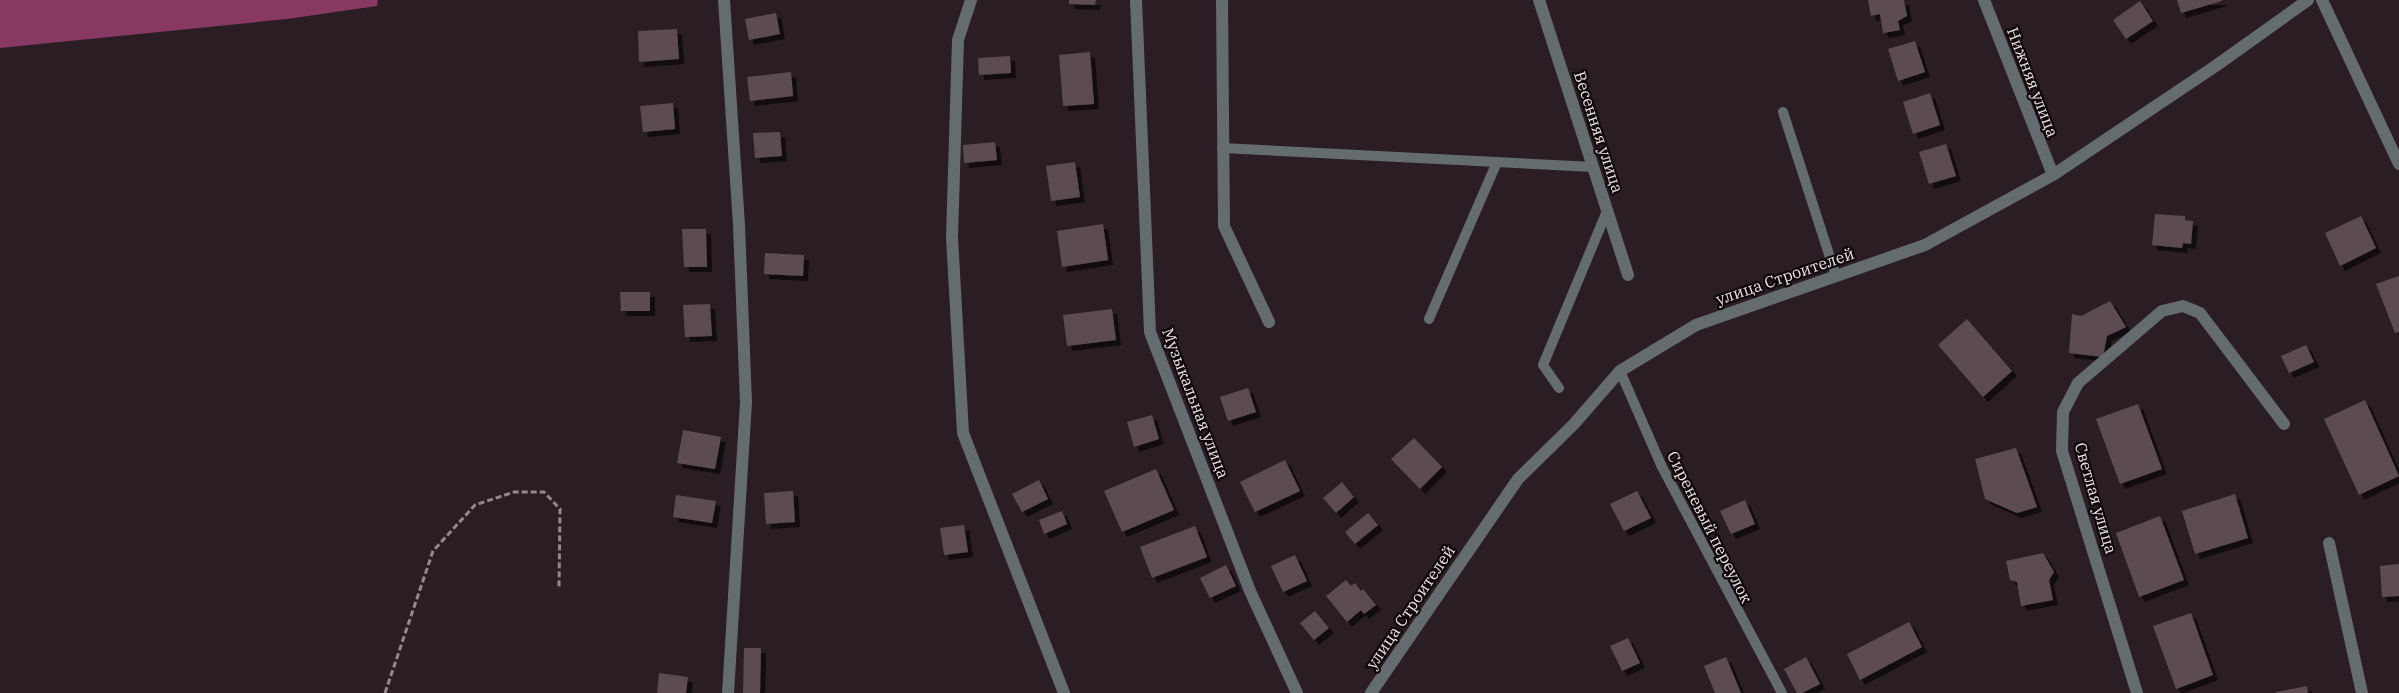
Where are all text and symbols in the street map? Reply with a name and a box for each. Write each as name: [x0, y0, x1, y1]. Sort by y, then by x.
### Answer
street label: Нижняя улица: [2003, 24, 2063, 140]
street label: Весенняя улица: [1570, 69, 1628, 196]
street label: улица Строителей: [1713, 243, 1857, 309]
street label: Музыкальная улица: [1158, 325, 1234, 481]
street label: Светлая улица: [2071, 440, 2121, 556]
street label: Сиреневый переулок: [1663, 448, 1757, 607]
street label: улица Строителей: [1361, 541, 1459, 673]

